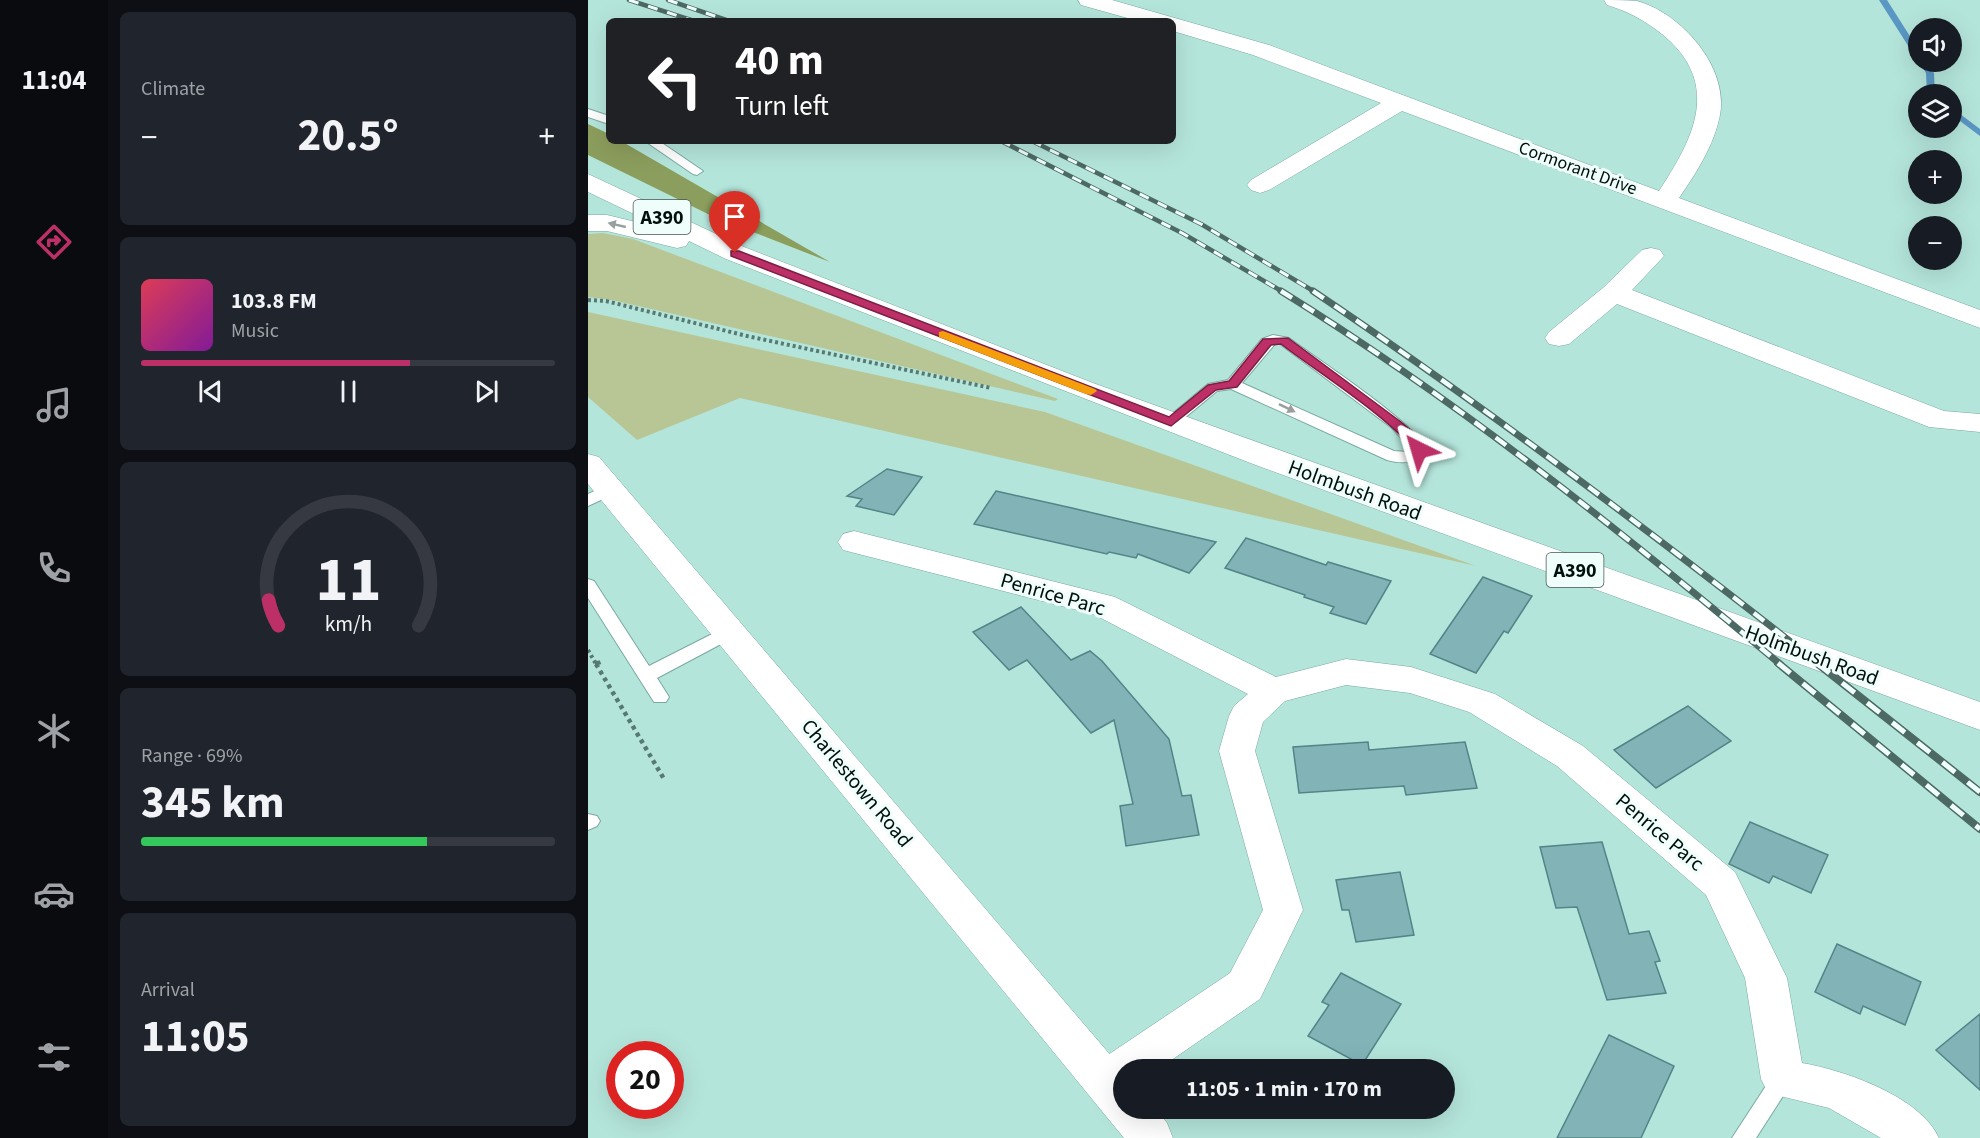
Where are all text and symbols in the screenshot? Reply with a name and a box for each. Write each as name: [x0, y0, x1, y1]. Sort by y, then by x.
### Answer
map controls: [1908, 18, 1962, 270]
button: sound: [1908, 18, 1962, 72]
text: 40 m: [735, 31, 824, 91]
icon: left: [636, 42, 714, 120]
text: 11:04: [21, 61, 87, 100]
text: Climate: [141, 75, 205, 103]
button: layers: [1908, 84, 1962, 138]
text: Turn left: [735, 87, 829, 126]
text: 20.5°: [297, 104, 399, 168]
text: −: [141, 114, 157, 161]
text: +: [539, 114, 555, 161]
street label: Cormorant Drive: [1515, 135, 1641, 202]
button: +: [1908, 150, 1962, 204]
pin: [709, 191, 760, 253]
road number: A390: [634, 200, 691, 234]
icon: arrive: [718, 200, 751, 233]
button: −: [1908, 216, 1962, 270]
one-way arrow: [607, 220, 626, 229]
icon: directions: [33, 221, 75, 263]
text: 103.8 FM: [231, 285, 317, 317]
text: Music: [231, 317, 279, 345]
icon: previous: [194, 375, 227, 408]
icon: pause: [332, 375, 365, 408]
icon: next: [470, 375, 503, 408]
icon: music: [33, 384, 75, 426]
one-way arrow: [1278, 403, 1295, 412]
position arrow: [1387, 418, 1451, 482]
street label: Holmbush Road: [1284, 452, 1426, 528]
text: 11: [315, 536, 381, 625]
icon: phone: [33, 547, 75, 589]
road number: A390: [1546, 553, 1604, 587]
street label: Penrice Parc: [997, 565, 1109, 623]
text: km/h: [324, 609, 372, 640]
street label: Holmbush Road: [1741, 617, 1883, 693]
icon: climate: [33, 710, 75, 752]
street label: Charlestown Road: [794, 712, 920, 854]
text: Range · 69%: [141, 742, 242, 770]
text: 345 km: [141, 771, 285, 835]
street label: Penrice Parc: [1609, 786, 1711, 878]
icon: car: [33, 873, 75, 915]
text: Arrival: [141, 976, 195, 1004]
text: 11:05: [141, 1005, 250, 1069]
icon: filters: [33, 1036, 75, 1078]
speed limit sign: 20: [606, 1041, 684, 1119]
text: 11:05 · 1 min · 170 m: [1186, 1073, 1382, 1105]

